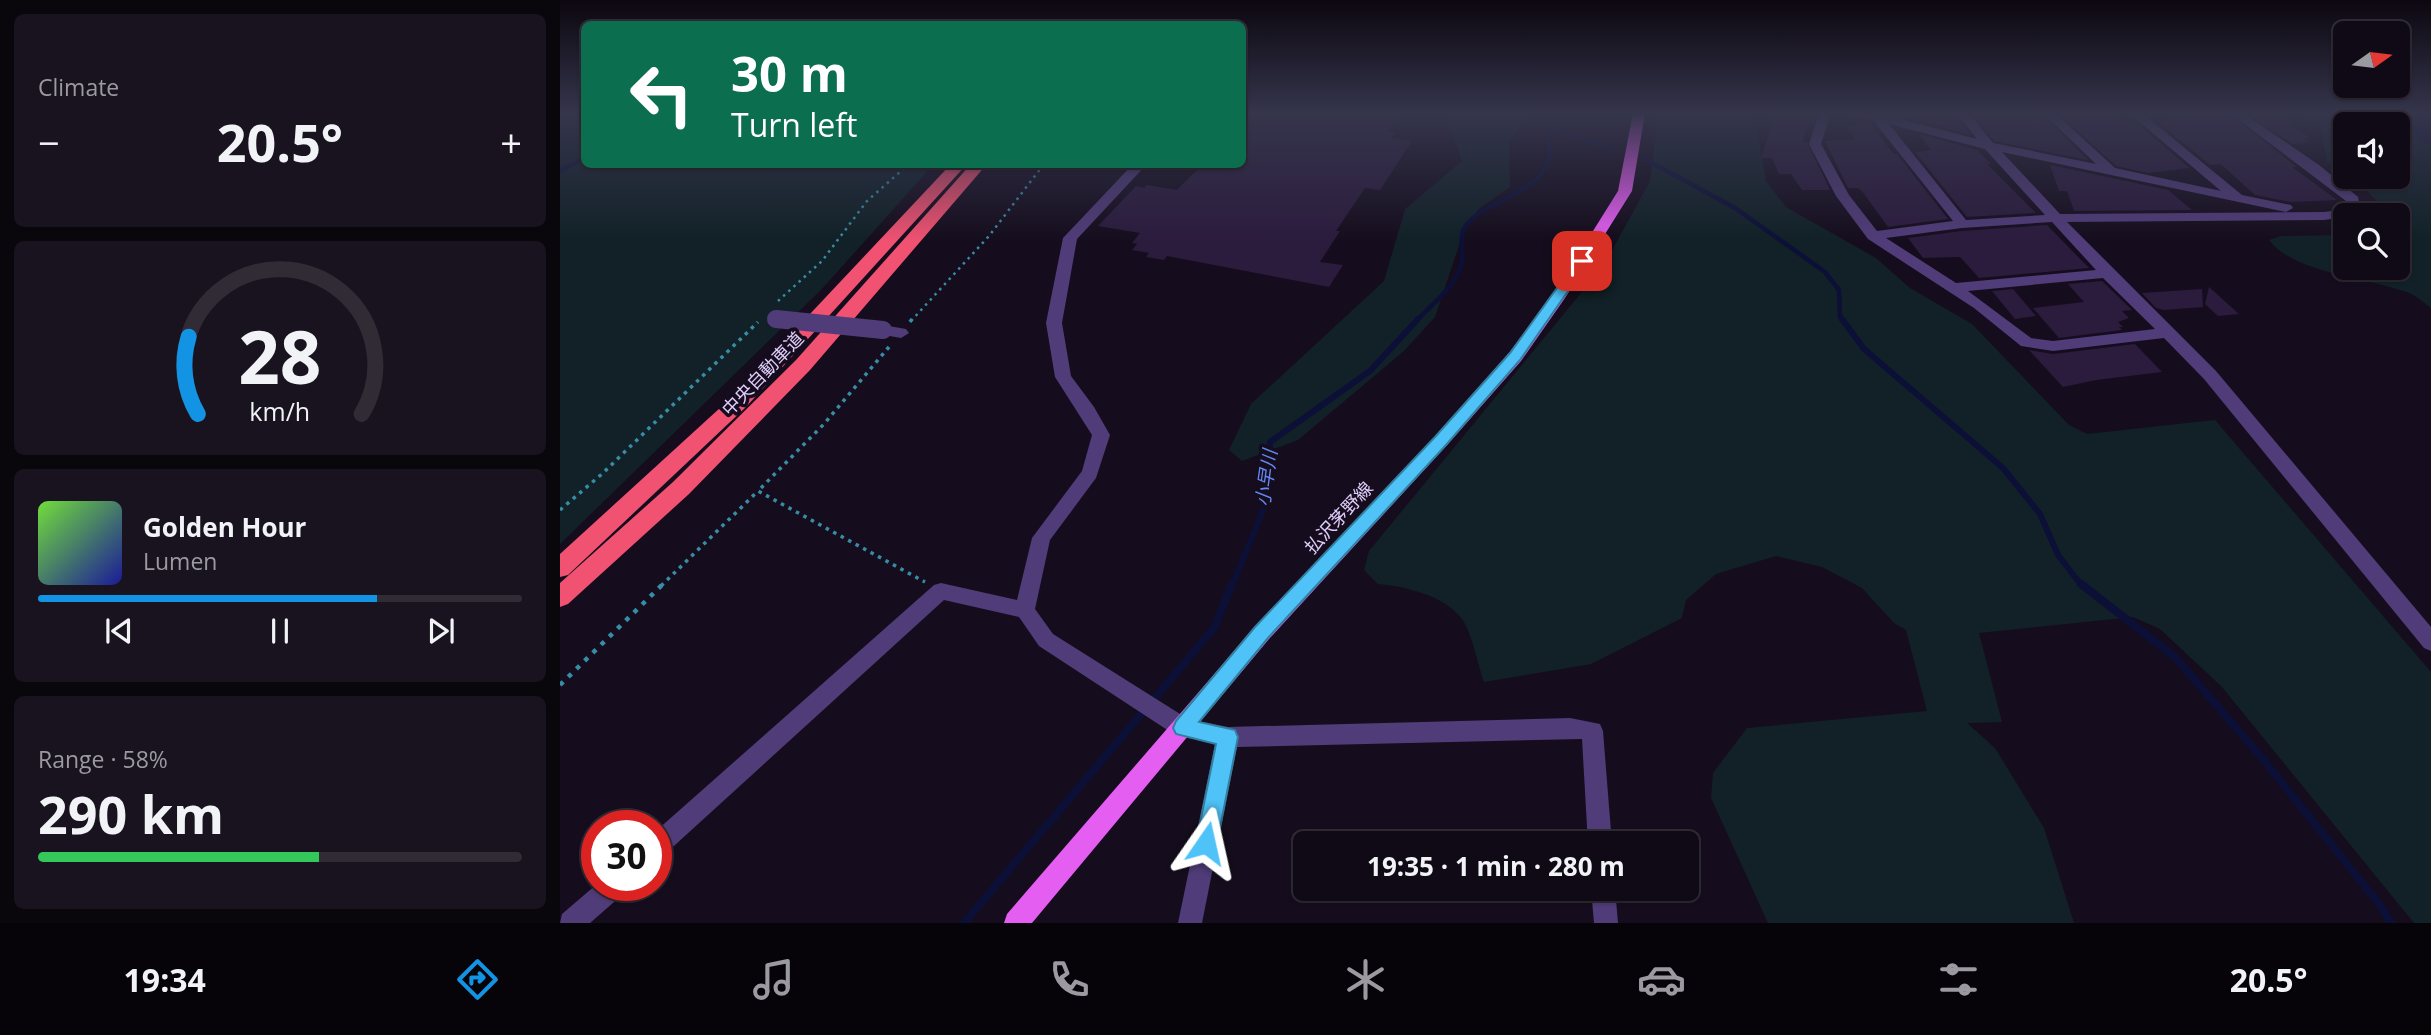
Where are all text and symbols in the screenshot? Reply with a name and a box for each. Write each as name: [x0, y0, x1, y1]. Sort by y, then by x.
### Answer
north arrow: [2333, 21, 2410, 98]
map controls: [2333, 21, 2410, 280]
text: 30 m: [731, 40, 848, 106]
icon: left: [616, 49, 707, 140]
text: Climate: [38, 71, 119, 103]
text: Turn left: [731, 103, 857, 146]
text: 20.5°: [217, 106, 343, 177]
button: sound: [2333, 112, 2410, 189]
text: −: [38, 116, 60, 168]
text: +: [500, 116, 522, 168]
button: search: [2333, 203, 2410, 280]
pin: [1552, 231, 1612, 291]
icon: arrive: [1563, 242, 1601, 280]
text: 28: [238, 306, 322, 405]
street label: 中央自動車道: [716, 326, 808, 420]
text: km/h: [250, 394, 310, 428]
water label: 小早川: [1249, 446, 1283, 508]
street label: 払沢茅野線: [1299, 476, 1378, 558]
text: Golden Hour: [143, 509, 306, 545]
text: Lumen: [143, 545, 217, 577]
icon: previous: [100, 612, 138, 650]
icon: pause: [261, 612, 299, 650]
icon: next: [422, 612, 460, 650]
text: Range · 58%: [38, 743, 168, 775]
text: 290 km: [38, 778, 224, 849]
position arrow: [1169, 806, 1243, 880]
speed limit sign: 30: [581, 810, 672, 901]
text: 19:35 · 1 min · 280 m: [1367, 848, 1625, 884]
icon: directions: [453, 955, 502, 1004]
icon: music: [749, 955, 798, 1004]
icon: phone: [1045, 955, 1094, 1004]
icon: climate: [1341, 955, 1390, 1004]
icon: car: [1637, 955, 1686, 1004]
icon: filters: [1934, 955, 1983, 1004]
text: 19:34: [124, 958, 206, 1001]
text: 20.5°: [2230, 958, 2307, 1001]

